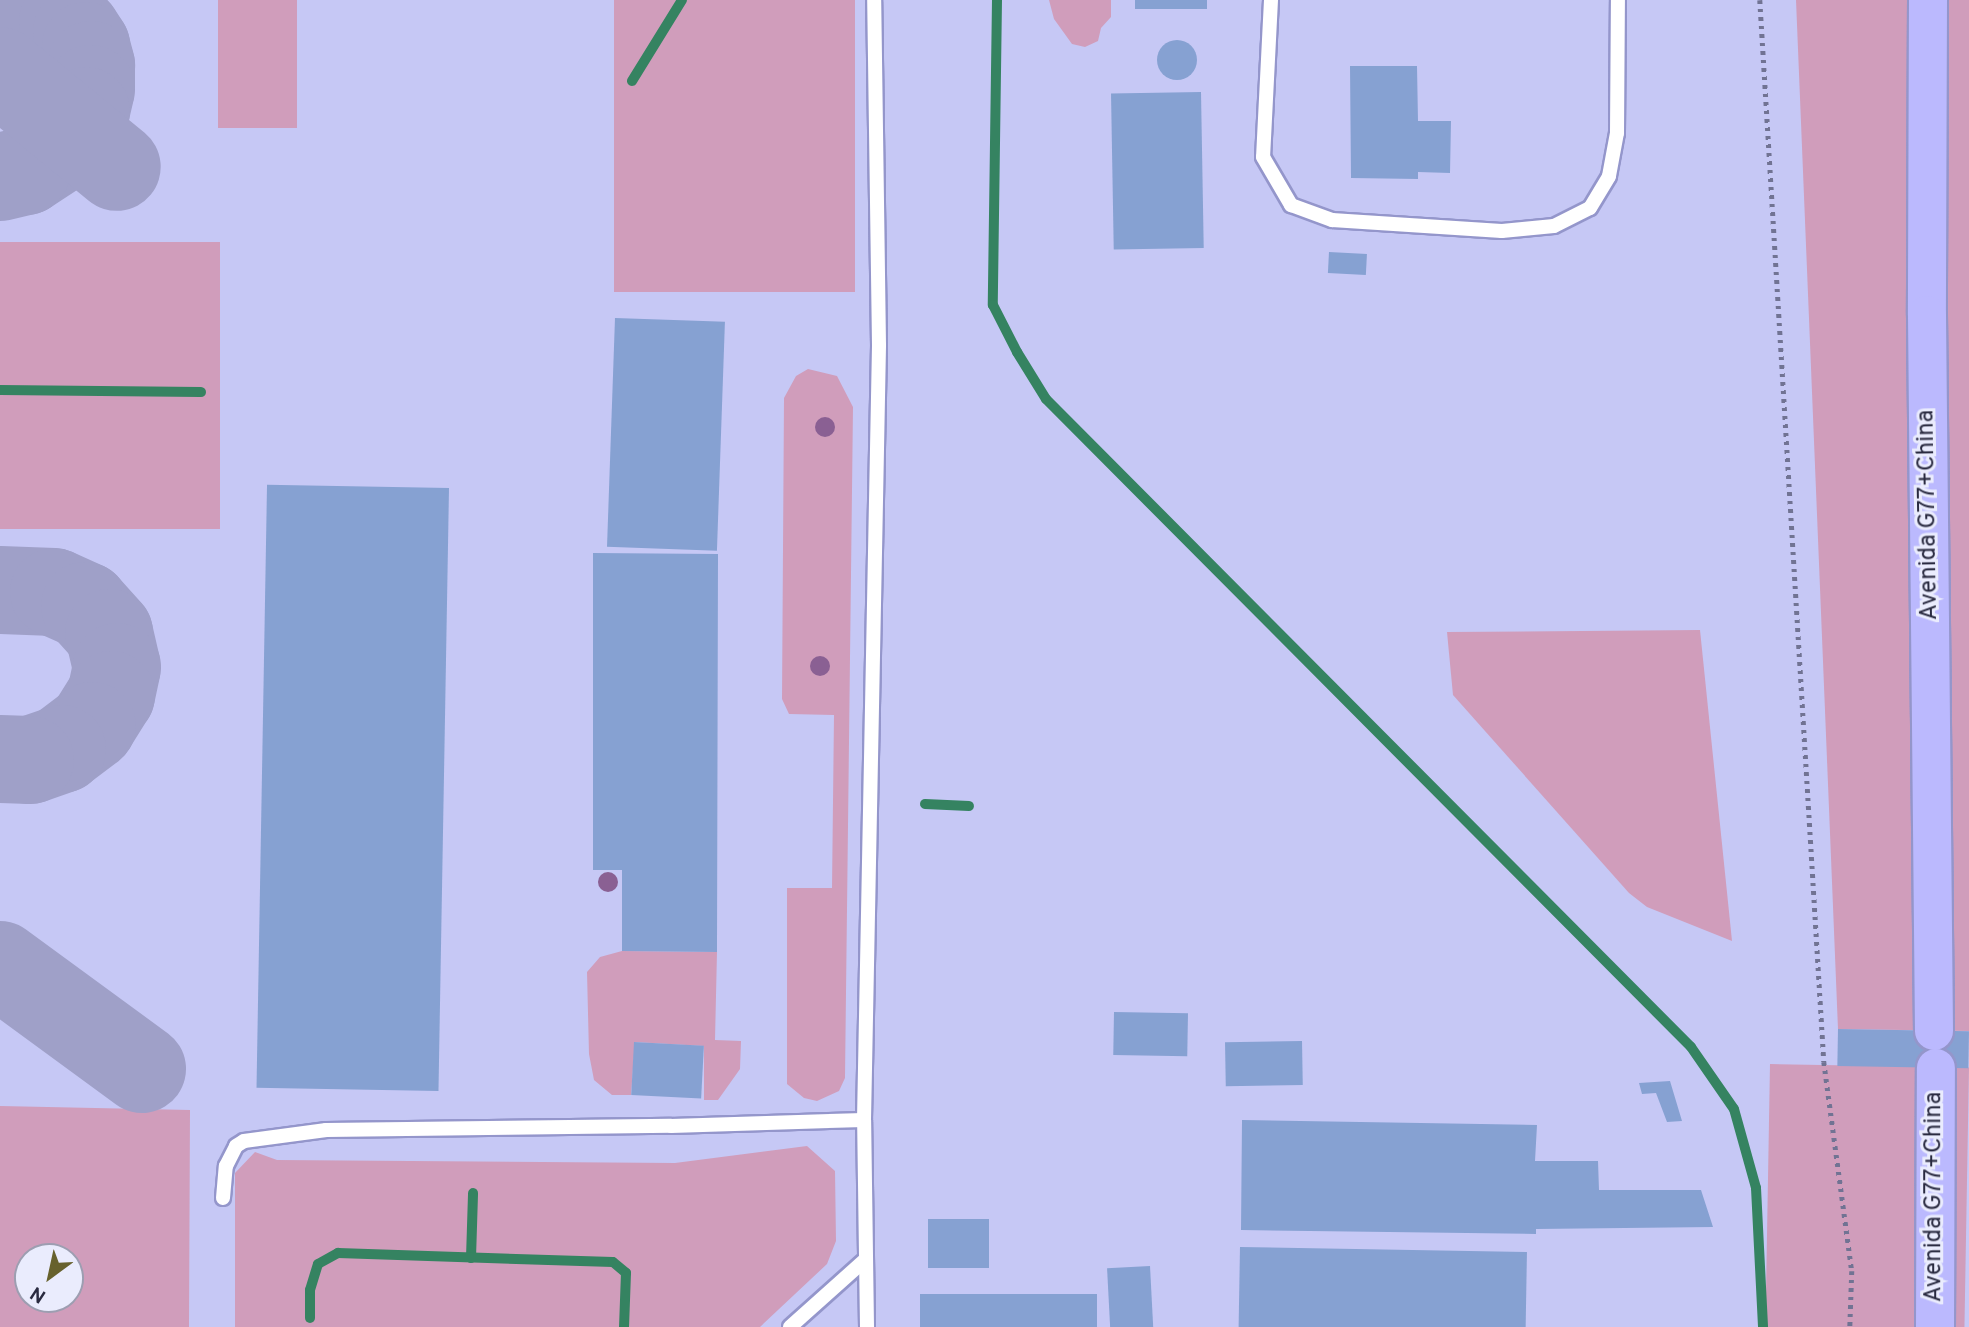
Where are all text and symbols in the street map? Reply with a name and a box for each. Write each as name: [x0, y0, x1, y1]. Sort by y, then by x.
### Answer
street label: Avenida G77+China: [1913, 409, 1945, 621]
street label: Avenida G77+China: [1921, 1092, 1949, 1302]
north arrow: [14, 1243, 84, 1313]
text: N: [26, 1280, 51, 1308]

